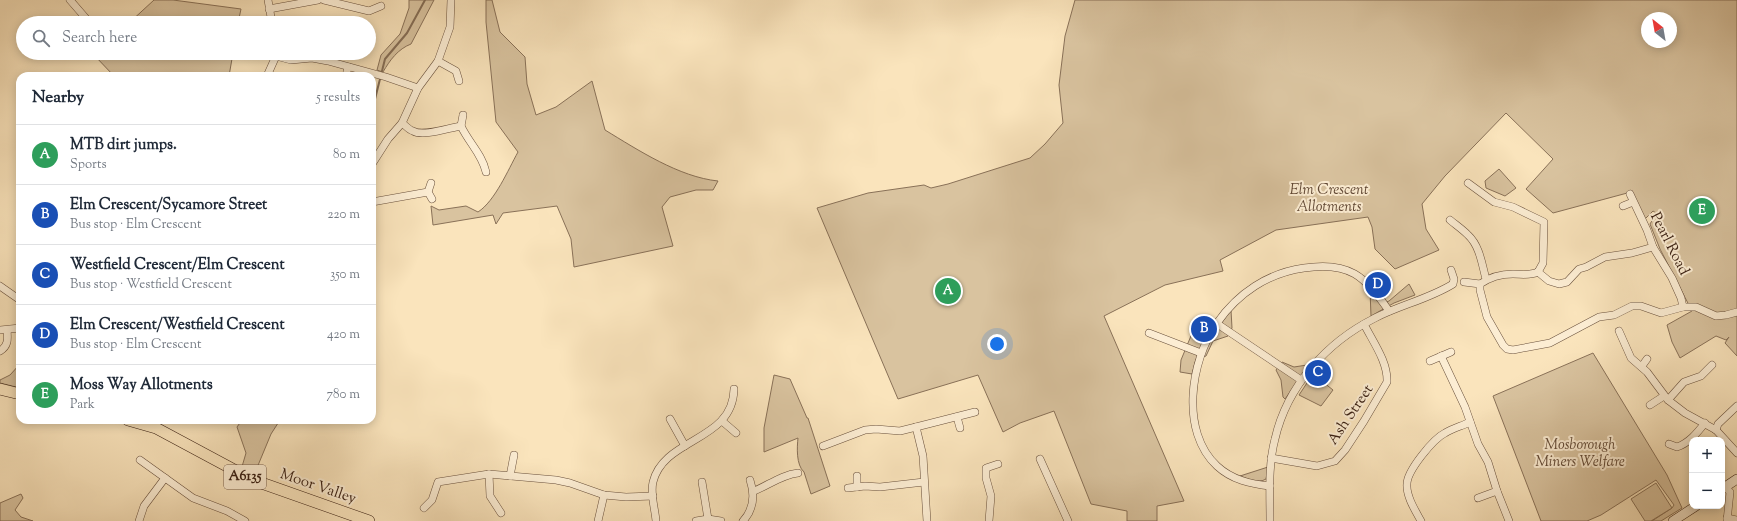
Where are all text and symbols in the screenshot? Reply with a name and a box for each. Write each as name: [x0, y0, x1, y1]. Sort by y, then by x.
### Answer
north arrow: [1641, 12, 1677, 48]
search box: [16, 16, 376, 60]
icon: search: [30, 27, 52, 49]
text: Search here: [62, 28, 137, 49]
text: Nearby: [32, 86, 84, 110]
text: 5 results: [316, 89, 360, 107]
text: MTB dirt jumps.: [70, 135, 177, 156]
text: A: [40, 146, 50, 164]
text: 80 m: [333, 146, 360, 164]
text: Sports: [70, 156, 107, 174]
park label: Elm Crescent Allotments: [1290, 180, 1369, 218]
text: Elm Crescent/Sycamore Street: [70, 195, 267, 216]
pin: E: [1689, 196, 1715, 226]
text: B: [41, 206, 49, 224]
text: 220 m: [327, 206, 360, 224]
street label: Pearl Road: [1644, 209, 1694, 280]
text: Bus stop · Elm Crescent: [70, 216, 201, 234]
text: Westfield Crescent/Elm Crescent: [70, 255, 285, 276]
text: C: [40, 266, 50, 284]
text: 350 m: [330, 266, 360, 284]
pin: D: [1365, 270, 1391, 300]
text: Bus stop · Westfield Crescent: [70, 276, 232, 294]
pin: A: [935, 276, 961, 306]
pin: B: [1191, 314, 1217, 344]
text: Elm Crescent/Westfield Crescent: [70, 315, 285, 336]
text: D: [40, 326, 50, 344]
text: 420 m: [327, 326, 360, 344]
your location: [987, 334, 1007, 354]
text: Bus stop · Elm Crescent: [70, 336, 201, 354]
pin: C: [1305, 358, 1331, 388]
text: Moss Way Allotments: [70, 375, 213, 396]
street label: Ash Street: [1323, 381, 1379, 449]
text: E: [41, 386, 49, 404]
text: 780 m: [327, 386, 360, 404]
text: Park: [70, 396, 95, 414]
park label: Mosborough Miners Welfare: [1535, 435, 1625, 473]
map controls: [1689, 437, 1725, 509]
button: +: [1689, 437, 1725, 473]
street label: Moor Valley: [277, 464, 359, 510]
road number: A6135: [224, 465, 266, 489]
button: −: [1689, 473, 1725, 509]

